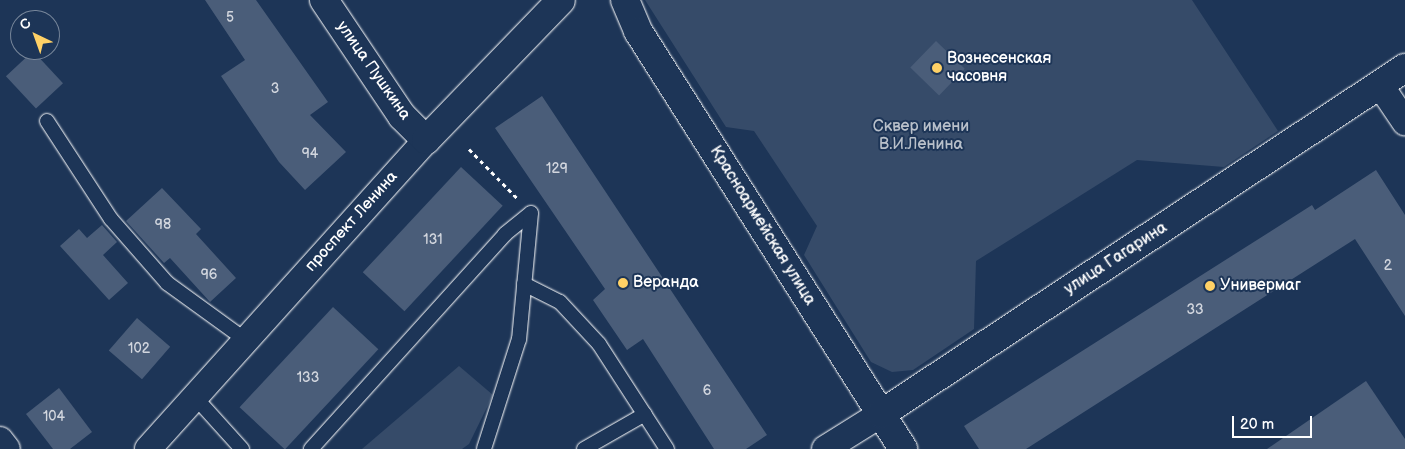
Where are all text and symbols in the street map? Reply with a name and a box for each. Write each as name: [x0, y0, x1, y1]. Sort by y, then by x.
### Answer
north arrow: [10, 10, 60, 60]
house number: 5: [226, 10, 234, 26]
text: С: [16, 15, 35, 34]
street label: улица Пушкина: [332, 18, 414, 124]
place label: Вознесенская часовня: [947, 49, 1051, 87]
marker: Вознесенская часовня: [931, 62, 943, 74]
house number: 3: [271, 81, 279, 97]
park label: Сквер имени В.И.Ленина: [873, 117, 969, 155]
street label: Красноармейская улица: [705, 143, 819, 309]
house number: 94: [302, 146, 318, 162]
house number: 129: [546, 161, 568, 177]
street label: проспект Ленина: [302, 168, 402, 276]
house number: 98: [155, 217, 171, 233]
street label: улица Гагарина: [1061, 219, 1171, 299]
house number: 131: [423, 232, 443, 248]
house number: 2: [1384, 258, 1392, 274]
house number: 96: [201, 267, 217, 283]
place label: Веранда: [633, 273, 699, 293]
place label: Универмаг: [1220, 276, 1301, 296]
marker: Веранда: [617, 277, 629, 289]
marker: Универмаг: [1204, 280, 1216, 292]
house number: 33: [1186, 302, 1204, 318]
house number: 102: [128, 341, 150, 357]
house number: 133: [297, 370, 319, 386]
house number: 6: [703, 383, 711, 399]
scale bar: [1235, 406, 1315, 438]
house number: 104: [43, 409, 65, 425]
text: 20 m: [1240, 415, 1274, 434]

